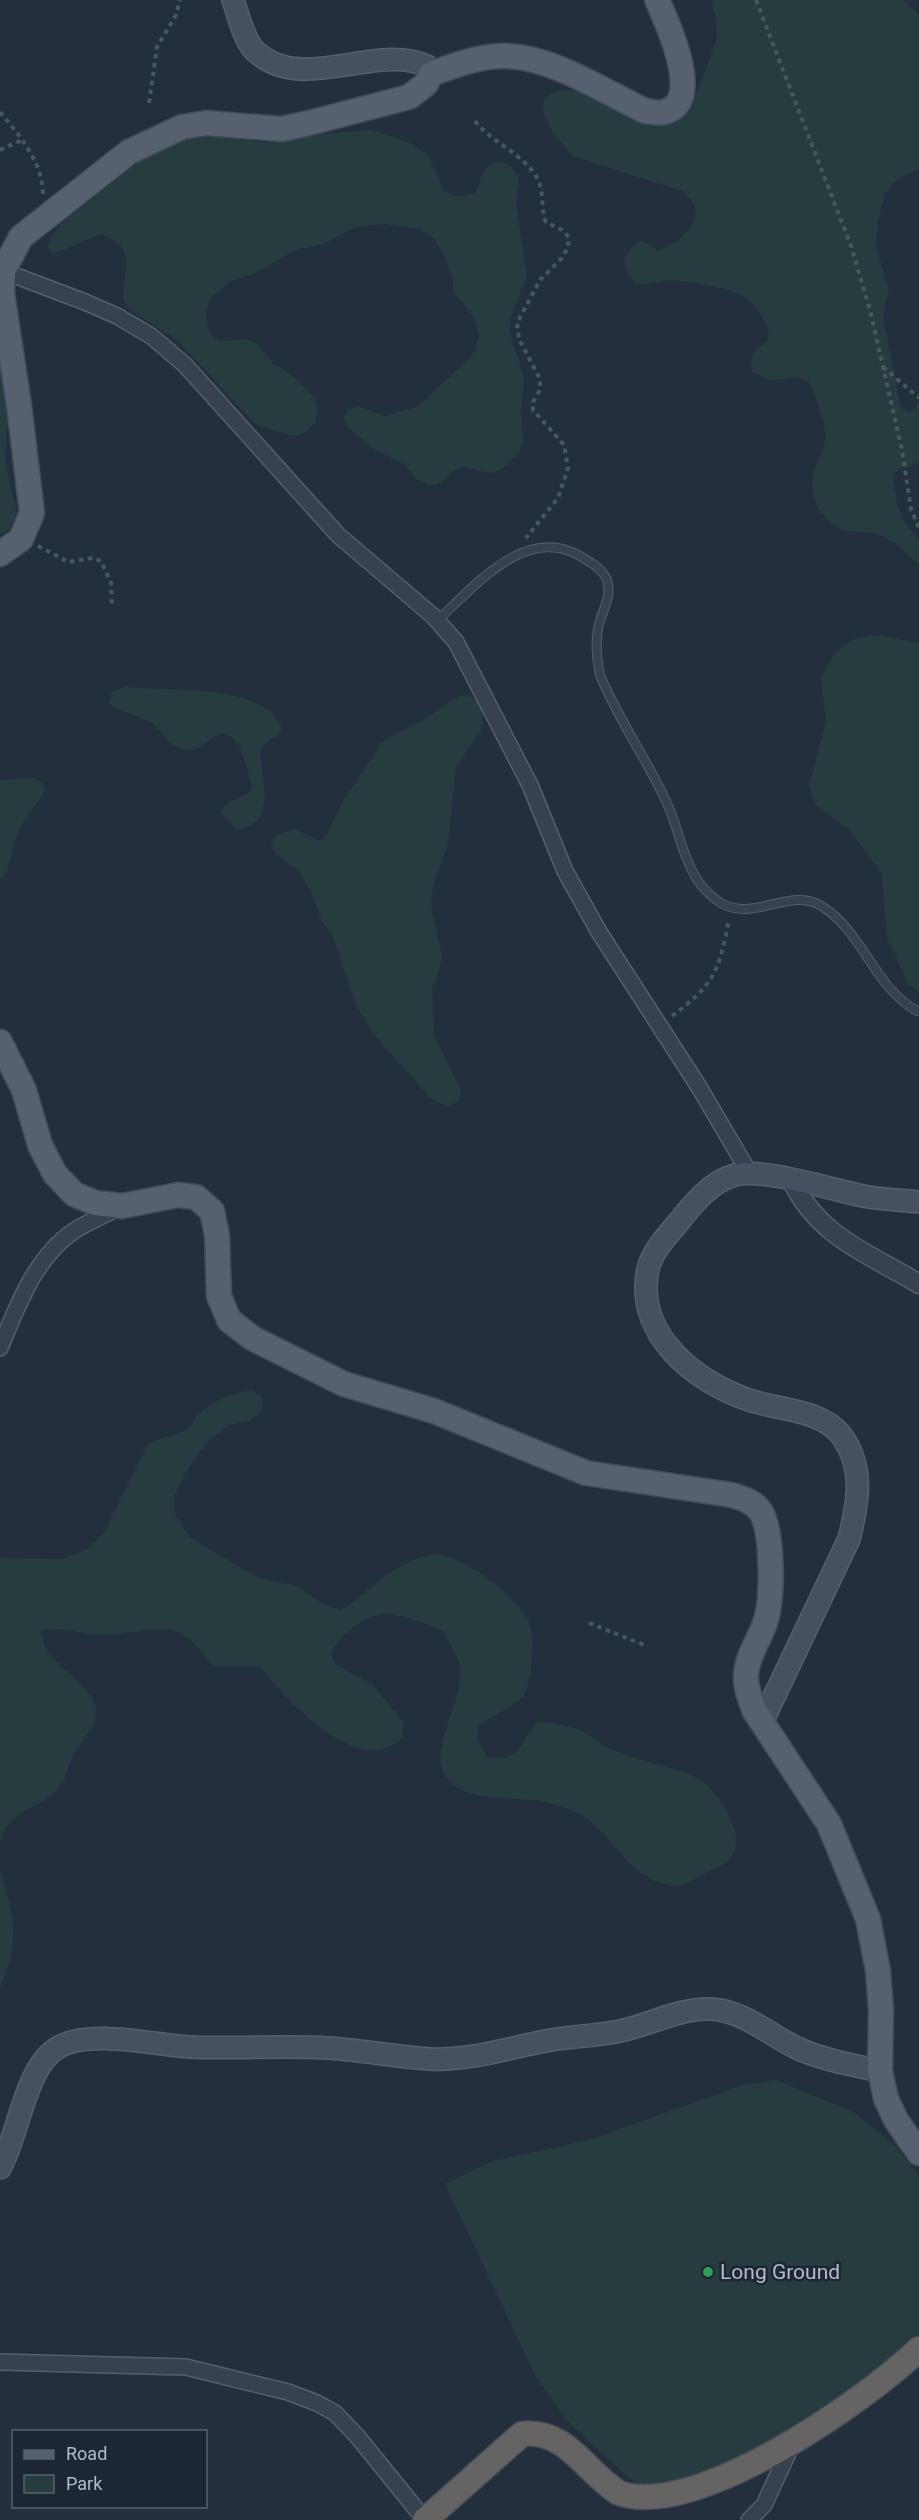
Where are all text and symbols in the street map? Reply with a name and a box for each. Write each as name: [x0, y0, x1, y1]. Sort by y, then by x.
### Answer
place label: Long Ground: [720, 2260, 840, 2284]
marker: Long Ground: [701, 2265, 715, 2279]
legend: [12, 2430, 207, 2508]
text: Road: [66, 2443, 107, 2464]
text: Park: [66, 2473, 103, 2494]

